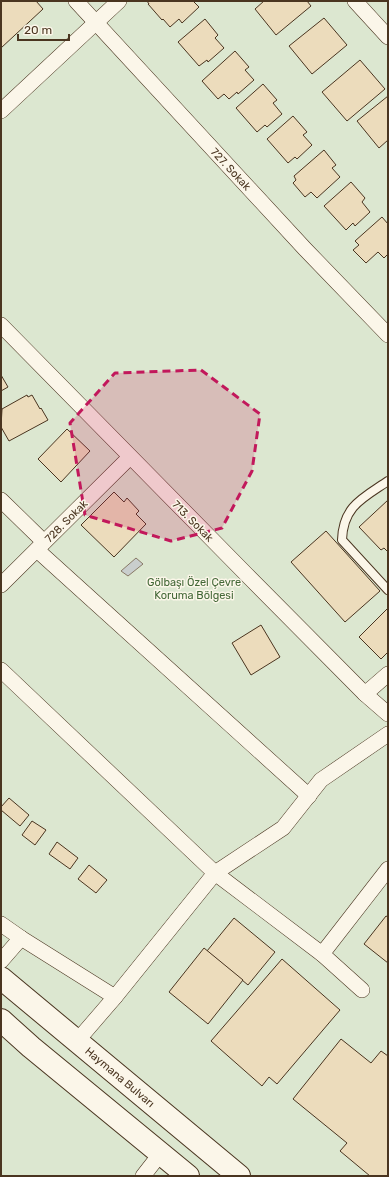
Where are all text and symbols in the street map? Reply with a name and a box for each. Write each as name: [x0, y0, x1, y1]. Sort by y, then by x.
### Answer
scale bar: [18, 16, 69, 42]
text: 20 m: [24, 23, 52, 37]
street label: 727. Sokak: [208, 146, 254, 193]
street label: 728. Sokak: [42, 497, 91, 545]
street label: 713. Sokak: [169, 498, 216, 545]
park label: Gölbaşı Özel Çevre Koruma Bölgesi: [147, 576, 241, 602]
street label: Haymana Bulvarı: [82, 1045, 157, 1110]

